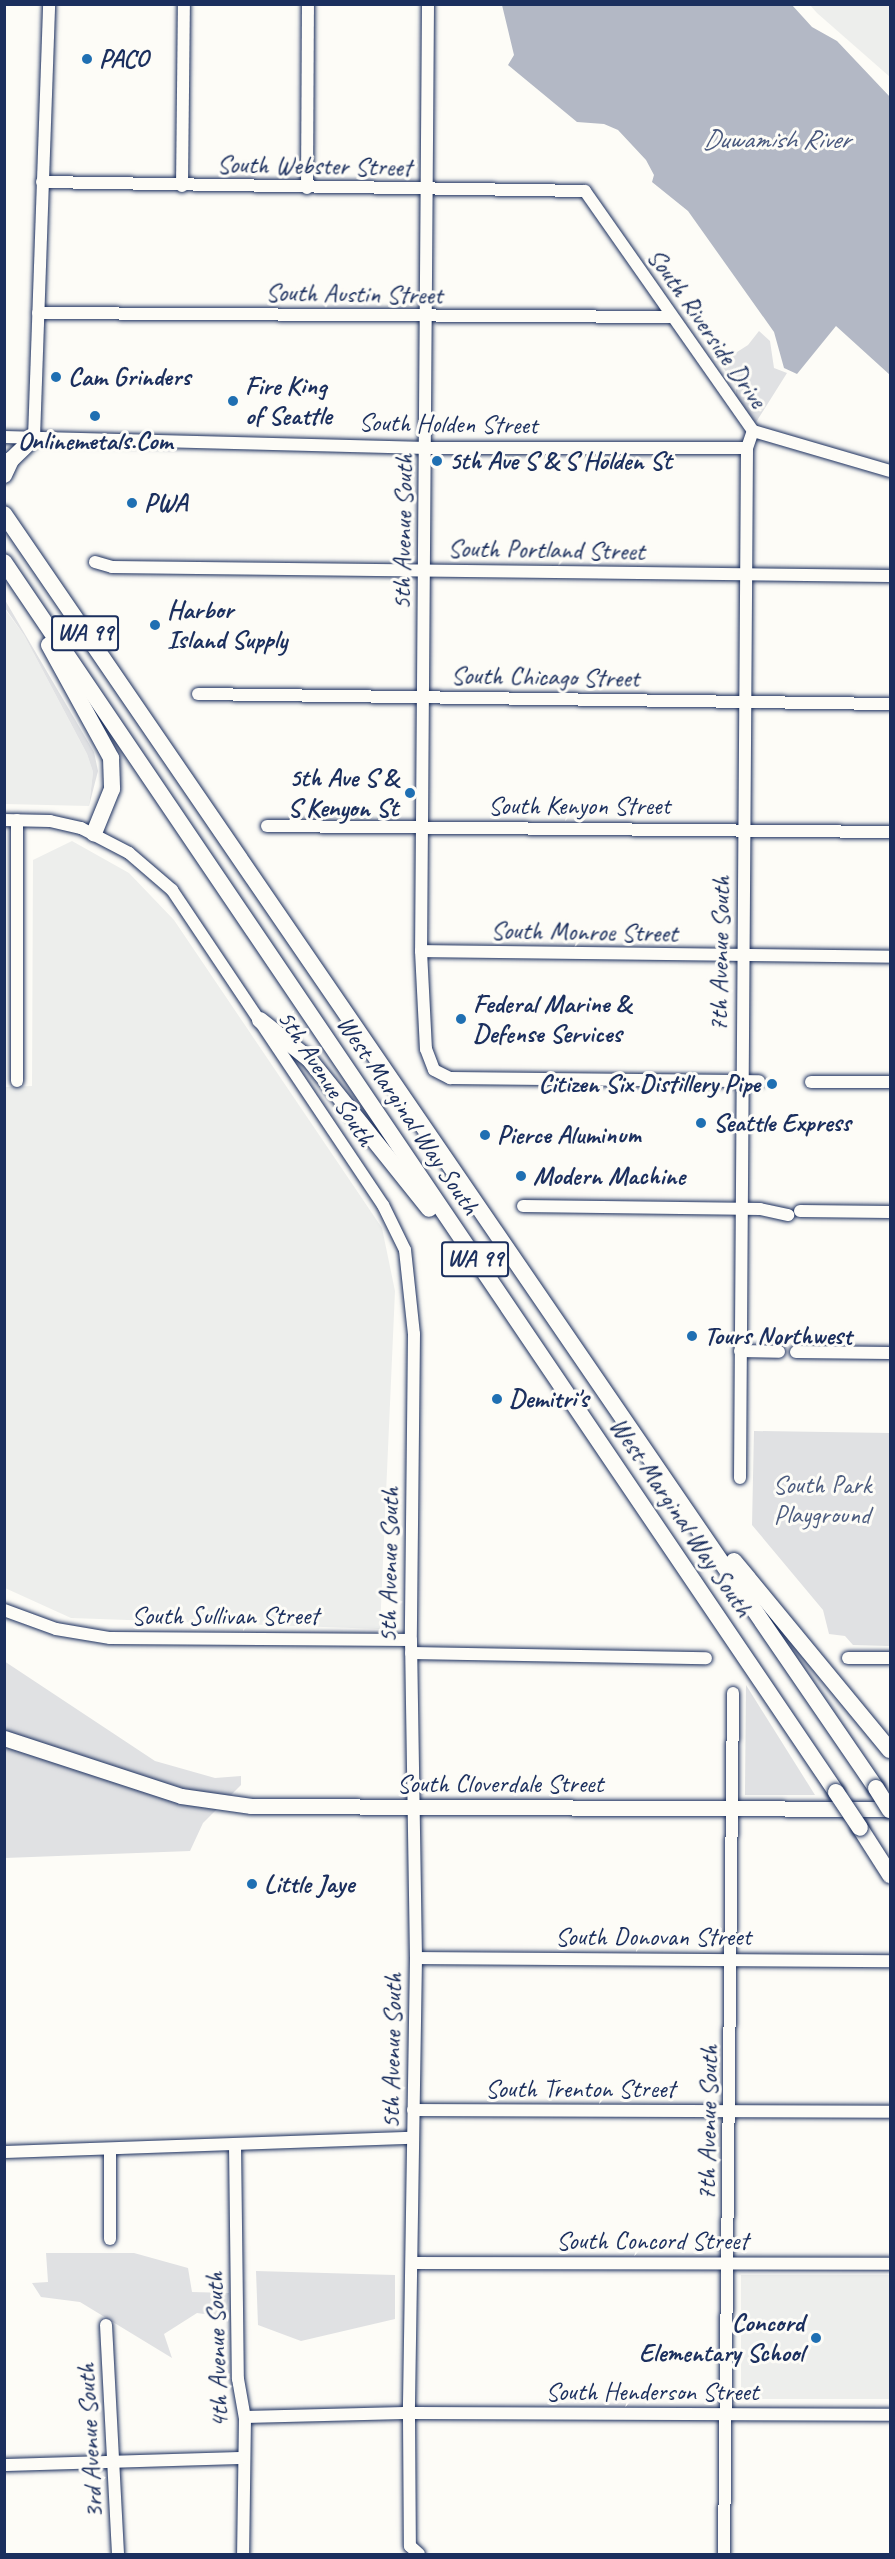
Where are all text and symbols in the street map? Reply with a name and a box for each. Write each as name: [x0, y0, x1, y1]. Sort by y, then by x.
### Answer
place label: PACO: [99, 43, 148, 75]
marker: PACO: [80, 52, 94, 66]
water label: Duwamish River: [702, 124, 850, 156]
street label: South Webster Street: [216, 149, 412, 183]
street label: South Riverside Drive: [640, 242, 774, 414]
street label: South Austin Street: [265, 277, 443, 311]
place label: Cam Grinders: [68, 361, 190, 393]
marker: Cam Grinders: [49, 370, 63, 384]
place label: Fire King of Seattle: [245, 370, 331, 431]
marker: Fire King of Seattle: [226, 394, 240, 408]
street label: South Holden Street: [358, 407, 538, 441]
marker: Onlinemetals.Com: [88, 409, 102, 423]
place label: Onlinemetals.Com: [18, 425, 172, 457]
place label: 5th Ave S & S Holden St: [449, 445, 672, 477]
street label: 5th Avenue South: [386, 454, 420, 610]
marker: 5th Ave S & S Holden St: [430, 454, 444, 468]
place label: PWA: [144, 487, 187, 519]
marker: PWA: [125, 496, 139, 510]
street label: South Portland Street: [448, 533, 644, 567]
place label: Harbor Island Supply: [167, 594, 286, 656]
road number: WA 99: [50, 612, 119, 654]
marker: Harbor Island Supply: [148, 618, 162, 632]
street label: South Chicago Street: [451, 660, 639, 694]
place label: 5th Ave S & S Kenyon St: [288, 762, 398, 824]
marker: 5th Ave S & S Kenyon St: [403, 786, 417, 800]
street label: South Kenyon Street: [488, 790, 670, 822]
street label: 7th Avenue South: [703, 876, 737, 1032]
street label: South Monroe Street: [490, 915, 678, 949]
place label: Federal Marine & Defense Services: [473, 988, 630, 1050]
street label: 5th Avenue South: [270, 1004, 382, 1152]
street label: West Marginal Way South: [330, 1009, 486, 1221]
marker: Federal Marine & Defense Services: [454, 1012, 468, 1026]
place label: Citizen Six Distillery Pipe: [538, 1068, 760, 1100]
marker: Citizen Six Distillery Pipe: [765, 1077, 779, 1091]
place label: Seattle Express: [713, 1107, 851, 1139]
marker: Seattle Express: [694, 1116, 708, 1130]
place label: Pierce Aluminum: [497, 1119, 642, 1151]
marker: Pierce Aluminum: [478, 1128, 492, 1142]
place label: Modern Machine: [533, 1160, 686, 1192]
marker: Modern Machine: [514, 1169, 528, 1183]
road number: WA 99: [440, 1238, 510, 1280]
place label: Tours Northwest: [704, 1320, 853, 1352]
marker: Tours Northwest: [685, 1329, 699, 1343]
place label: Demitri's: [509, 1383, 588, 1415]
marker: Demitri's: [490, 1392, 504, 1406]
street label: West Marginal Way South: [603, 1411, 759, 1623]
park label: South Park Playground: [772, 1469, 872, 1530]
street label: 5th Avenue South: [372, 1487, 406, 1643]
street label: South Sullivan Street: [131, 1600, 319, 1632]
street label: South Cloverdale Street: [397, 1768, 603, 1800]
place label: Little Jaye: [264, 1868, 354, 1900]
marker: Little Jaye: [245, 1877, 259, 1891]
street label: South Donovan Street: [554, 1921, 752, 1953]
street label: 5th Avenue South: [375, 1973, 409, 2129]
street label: 7th Avenue South: [691, 2045, 725, 2201]
street label: South Trenton Street: [485, 2073, 675, 2105]
street label: South Concord Street: [556, 2225, 748, 2257]
street label: 4th Avenue South: [199, 2271, 235, 2429]
place label: Concord Elementary School: [639, 2307, 804, 2368]
marker: Concord Elementary School: [809, 2331, 823, 2345]
street label: 3rd Avenue South: [70, 2363, 110, 2519]
street label: South Henderson Street: [545, 2376, 759, 2408]

